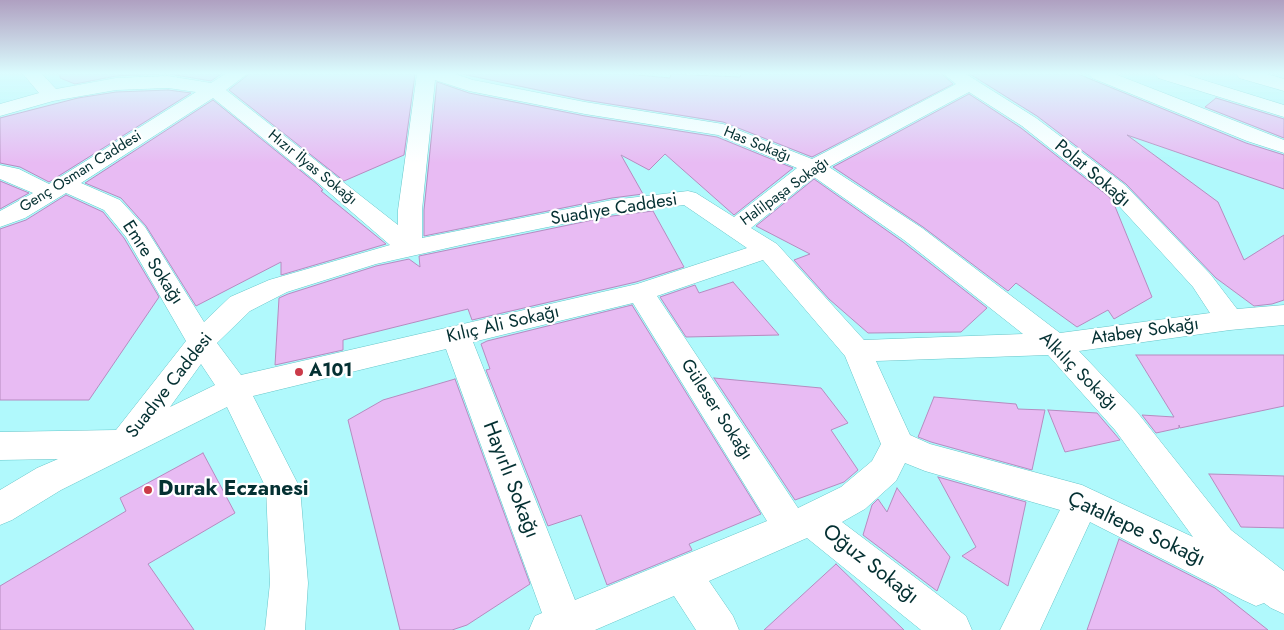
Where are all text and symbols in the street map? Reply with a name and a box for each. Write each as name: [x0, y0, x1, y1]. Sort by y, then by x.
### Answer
street label: Has Sokağı: [721, 123, 793, 167]
street label: Genç Osman Caddesi: [17, 127, 145, 217]
street label: Hızır İlyas Sokağı: [264, 127, 360, 209]
street label: Polat Sokağı: [1049, 136, 1135, 212]
street label: Halilpaşa Sokağı: [737, 154, 833, 230]
street label: Suadıye Caddesi: [549, 189, 679, 231]
street label: Emre Sokağı: [117, 217, 187, 309]
street label: Kılıç Ali Sokağı: [445, 302, 561, 348]
street label: Atabey Sokağı: [1090, 314, 1200, 350]
street label: Alkılıç Sokağı: [1034, 328, 1122, 416]
street label: Suadıye Caddesi: [122, 329, 218, 443]
street label: Güleser Sokağı: [675, 355, 757, 465]
place label: A101: [309, 361, 352, 383]
marker: A101: [293, 366, 305, 378]
street label: Hayırlı Sokağı: [476, 418, 544, 542]
place label: Durak Eczanesi: [158, 477, 309, 503]
marker: Durak Eczanesi: [142, 484, 154, 496]
street label: Çataltepe Sokağı: [1063, 487, 1209, 573]
street label: Oğuz Sokağı: [817, 520, 923, 610]

